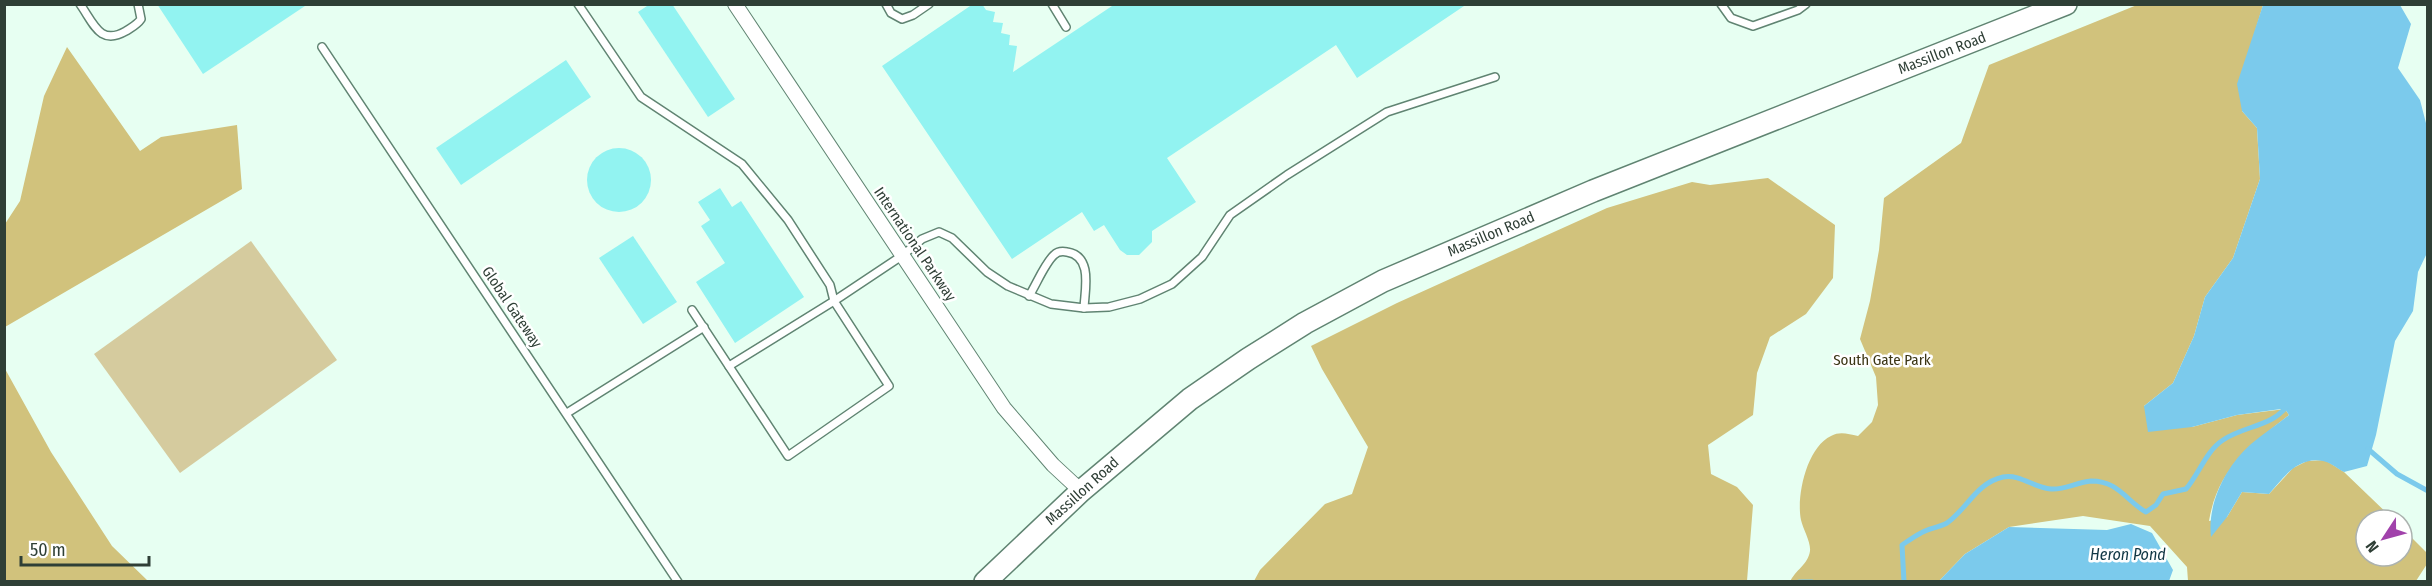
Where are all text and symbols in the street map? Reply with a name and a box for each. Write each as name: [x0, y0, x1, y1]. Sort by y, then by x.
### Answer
street label: Massillon Road: [1896, 28, 1988, 78]
street label: International Parkway: [870, 184, 960, 305]
street label: Massillon Road: [1445, 208, 1537, 260]
street label: Global Gateway: [478, 263, 546, 351]
park label: South Gate Park: [1833, 351, 1931, 369]
street label: Massillon Road: [1042, 453, 1122, 529]
north arrow: [2354, 508, 2414, 568]
scale bar: [21, 529, 148, 567]
text: N: [2362, 537, 2383, 556]
text: 50 m: [30, 539, 66, 561]
water label: Heron Pond: [2090, 545, 2166, 564]

